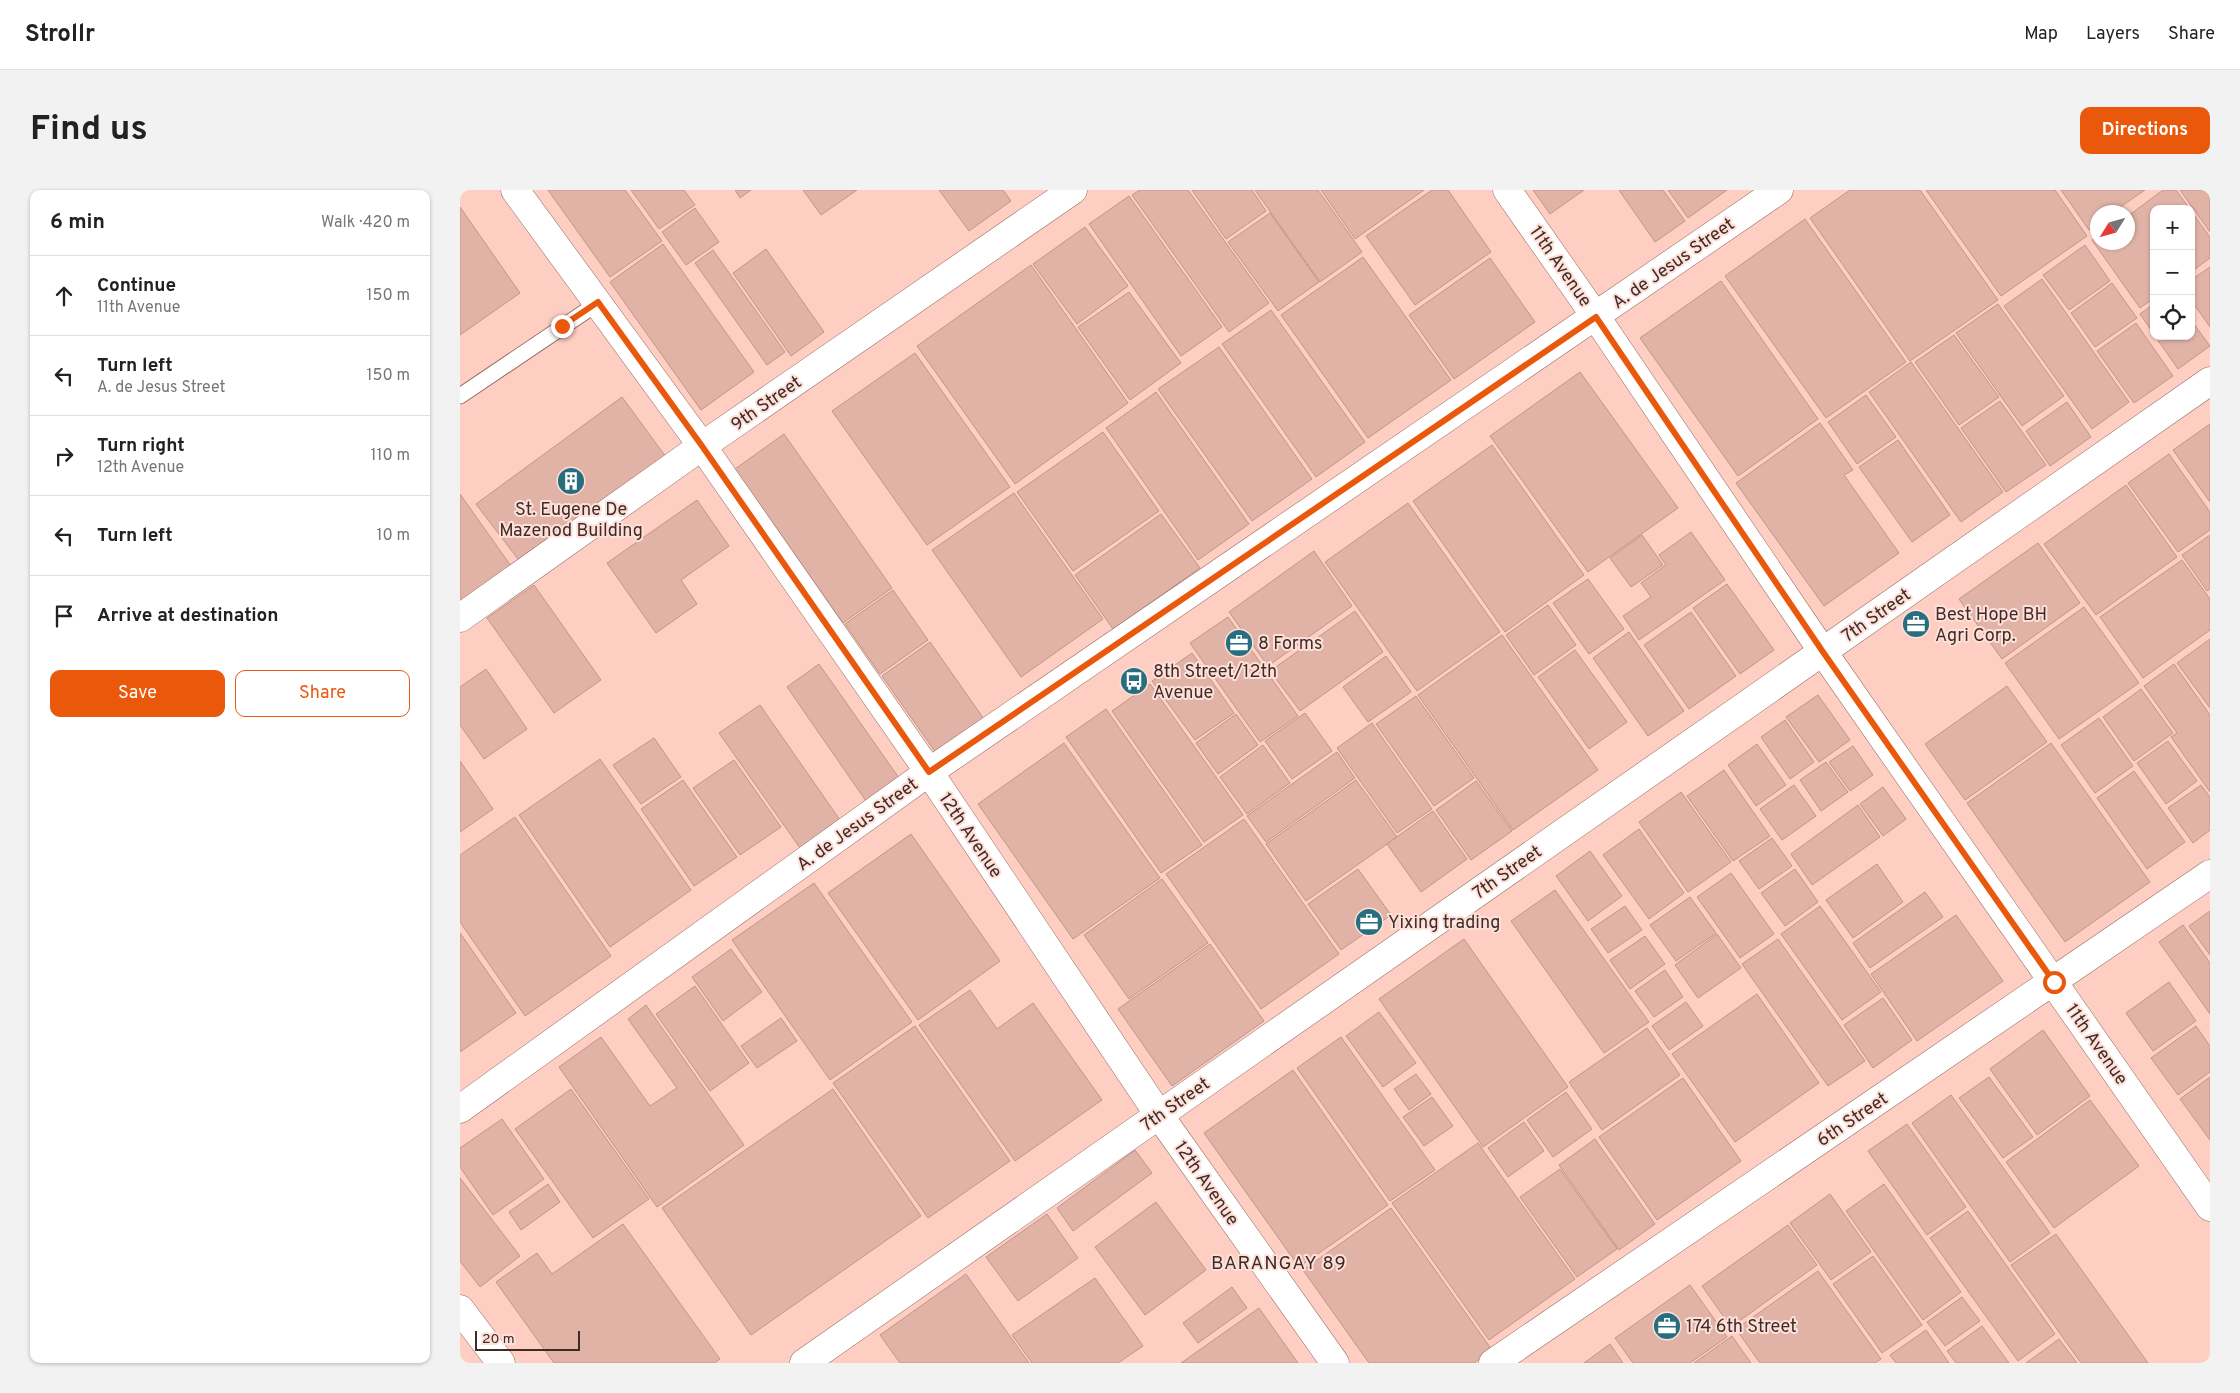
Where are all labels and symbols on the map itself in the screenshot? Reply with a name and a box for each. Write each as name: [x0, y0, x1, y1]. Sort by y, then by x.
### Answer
north arrow: [2090, 205, 2135, 250]
street label: A. de Jesus Street: [1608, 213, 1740, 315]
street label: 11th Avenue: [1523, 222, 1596, 312]
route end: [551, 315, 574, 338]
street label: 9th Street: [727, 372, 807, 437]
building icon: St. Eugene De Mazenod Building: [556, 466, 586, 496]
place label: St. Eugene De Mazenod Building: [499, 499, 643, 543]
street label: 7th Street: [1838, 584, 1916, 648]
place label: Best Hope BH Agri Corp.: [1935, 604, 2047, 648]
office icon: Best Hope BH Agri Corp.: [1901, 609, 1931, 639]
office icon: 8 Forms: [1224, 628, 1254, 658]
place label: 8 Forms: [1258, 633, 1322, 656]
place label: 8th Street/12th Avenue: [1153, 661, 1277, 705]
bus stop icon: 8th Street/12th Avenue: [1119, 666, 1149, 696]
street label: A. de Jesus Street: [793, 773, 923, 877]
street label: 12th Avenue: [933, 789, 1007, 883]
street label: 7th Street: [1469, 841, 1547, 905]
office icon: Yixing trading: [1354, 907, 1384, 937]
place label: Yixing trading: [1388, 912, 1500, 935]
route start: [2043, 971, 2066, 994]
street label: 11th Avenue: [2059, 1000, 2132, 1090]
street label: 7th Street: [1137, 1073, 1215, 1137]
street label: 6th Street: [1813, 1088, 1893, 1152]
street label: 12th Avenue: [1168, 1137, 1243, 1231]
district label: BARANGAY 89: [1211, 1252, 1347, 1276]
office icon: 174 6th Street: [1652, 1311, 1682, 1341]
place label: 174 6th Street: [1686, 1316, 1797, 1339]
scale bar: [475, 1328, 580, 1351]

